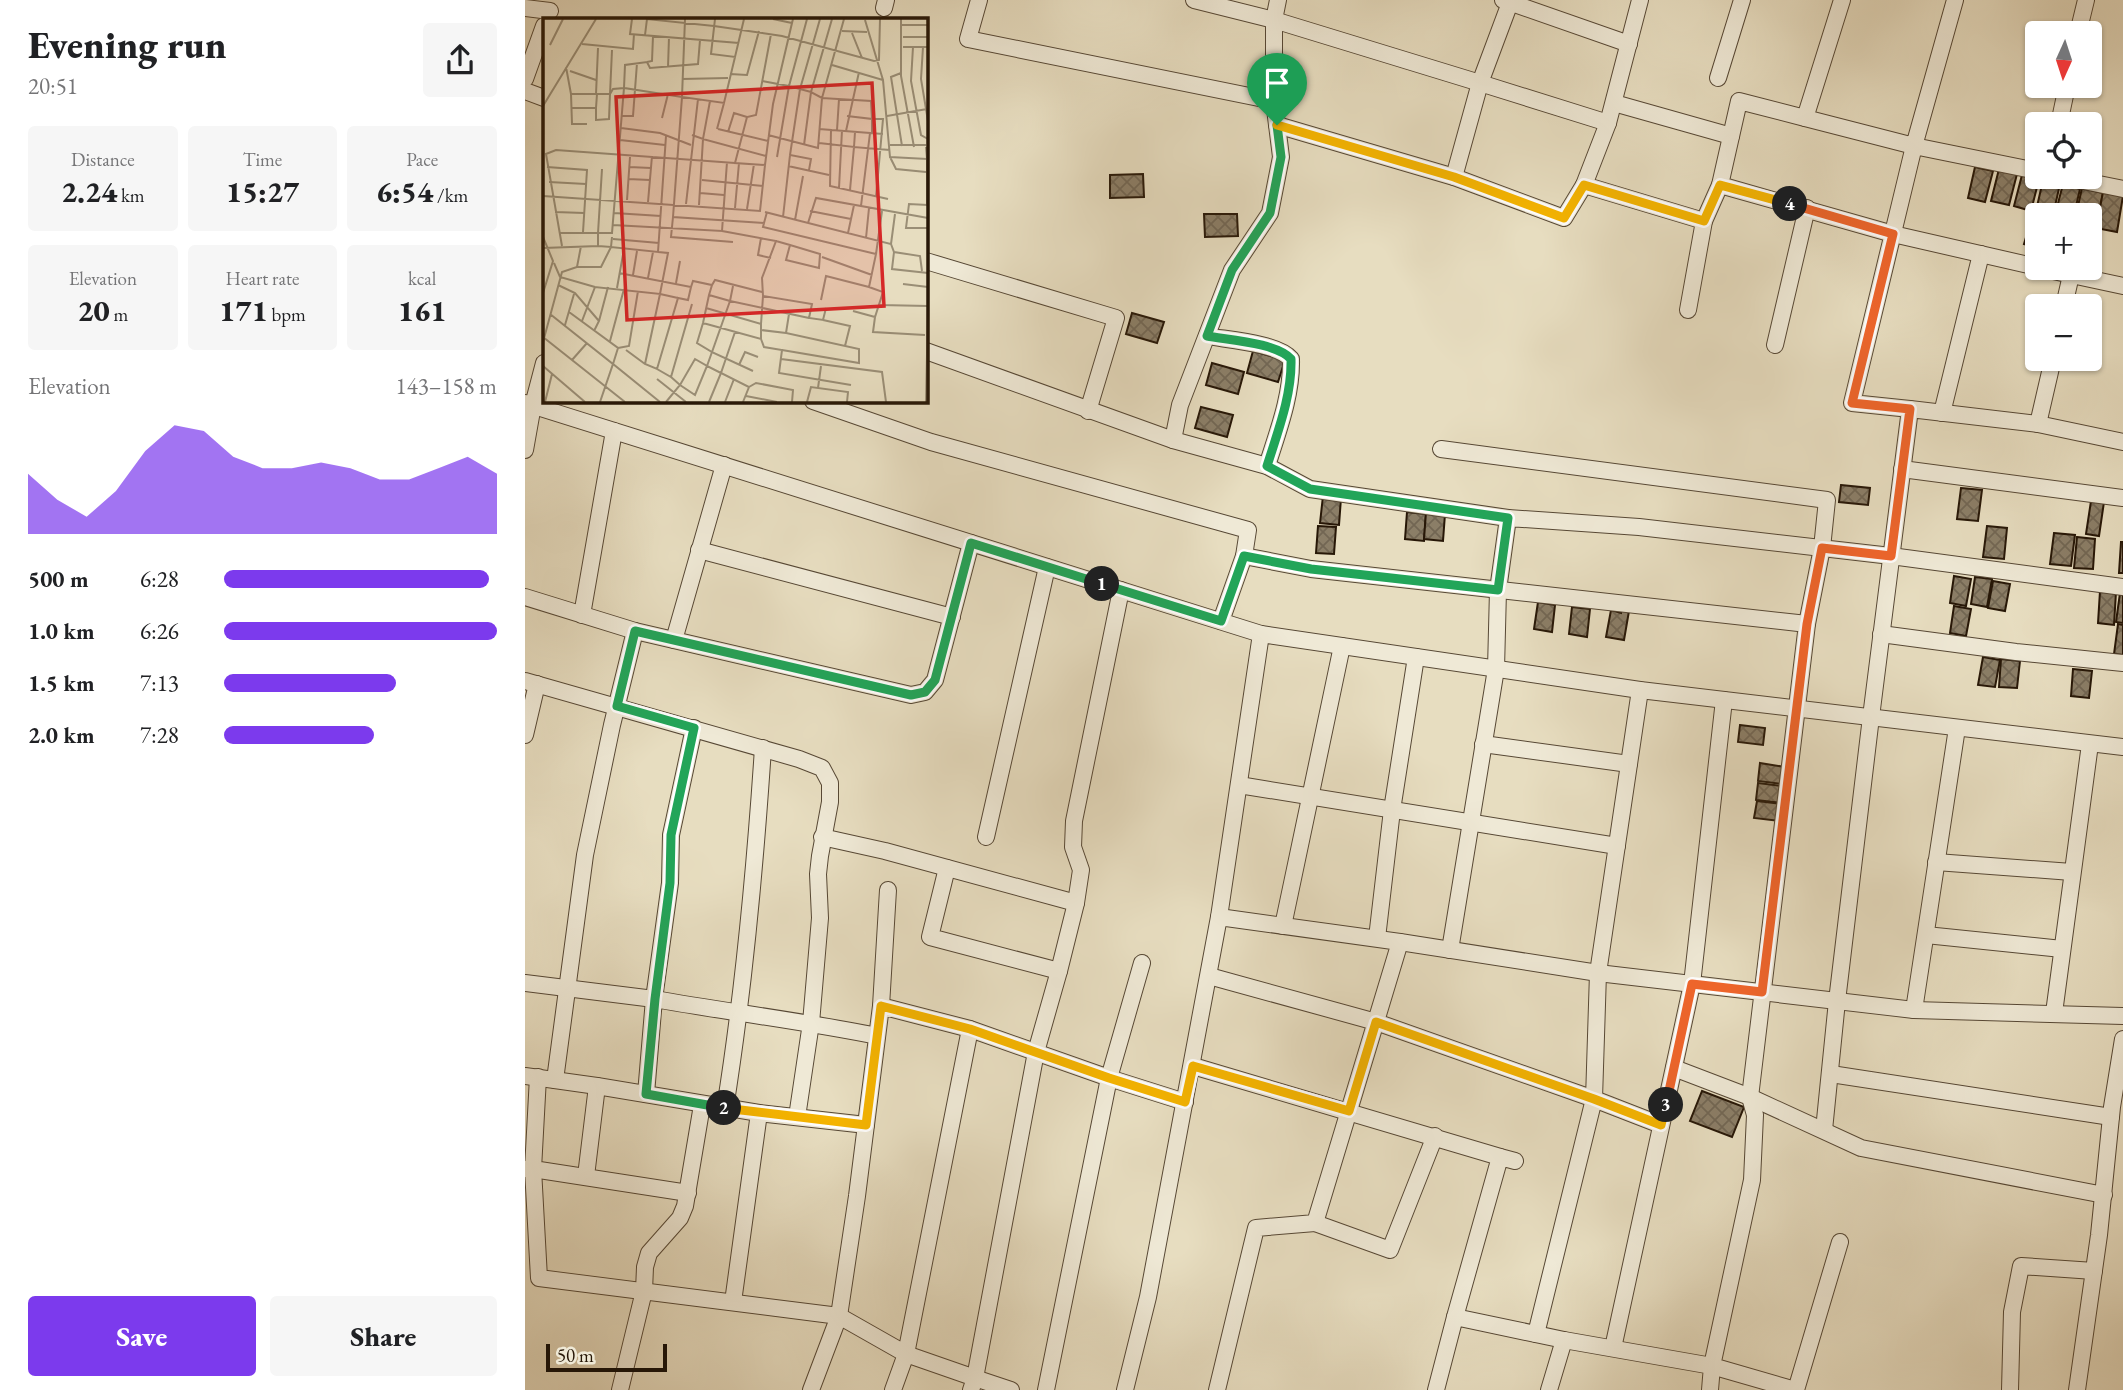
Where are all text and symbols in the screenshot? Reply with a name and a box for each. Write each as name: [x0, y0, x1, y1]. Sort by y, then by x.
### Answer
inset map: [543, 18, 927, 402]
text: Evening run: [28, 20, 226, 69]
north arrow: [2025, 21, 2102, 98]
map controls: [2025, 21, 2102, 371]
button: share: [423, 23, 497, 97]
pin: [1247, 53, 1307, 125]
icon: arrive: [1258, 64, 1296, 102]
text: 20:51: [28, 71, 78, 101]
button: locate: [2025, 112, 2102, 189]
text: Distance: [71, 147, 135, 172]
text: Time: [243, 147, 282, 172]
text: Pace: [406, 147, 438, 172]
text: 2.24: [61, 172, 117, 211]
text: 15:27: [226, 172, 299, 211]
text: 6:54: [376, 172, 433, 211]
text: km: [117, 183, 145, 208]
text: /km: [433, 183, 468, 208]
pin: 4: [1773, 186, 1807, 222]
text: 4: [1784, 191, 1795, 216]
button: +: [2025, 203, 2102, 280]
text: Elevation: [69, 266, 137, 291]
text: Heart rate: [226, 266, 299, 291]
text: kcal: [408, 266, 436, 291]
text: 20: [77, 291, 110, 330]
text: 171: [219, 291, 268, 330]
text: 161: [398, 291, 446, 330]
button: −: [2025, 294, 2102, 371]
text: m: [110, 302, 128, 327]
text: bpm: [268, 302, 306, 327]
text: Elevation: [28, 371, 111, 401]
text: 143–158 m: [396, 371, 497, 401]
text: 500 m: [28, 564, 89, 594]
text: 6:28: [140, 564, 179, 594]
pin: 1: [1085, 566, 1119, 602]
text: 1: [1096, 571, 1107, 596]
text: 1.0 km: [28, 616, 95, 646]
text: 6:26: [140, 616, 179, 646]
text: 1.5 km: [28, 668, 95, 698]
text: 7:13: [140, 668, 179, 698]
text: 2.0 km: [28, 720, 95, 750]
text: 7:28: [140, 720, 179, 750]
pin: 3: [1649, 1088, 1683, 1122]
pin: 2: [707, 1090, 741, 1126]
text: 3: [1660, 1092, 1671, 1117]
text: 2: [718, 1095, 729, 1120]
button: Save: [28, 1296, 256, 1376]
button: Share: [270, 1296, 497, 1376]
scale bar: [546, 1341, 667, 1373]
text: 50 m: [557, 1343, 594, 1368]

